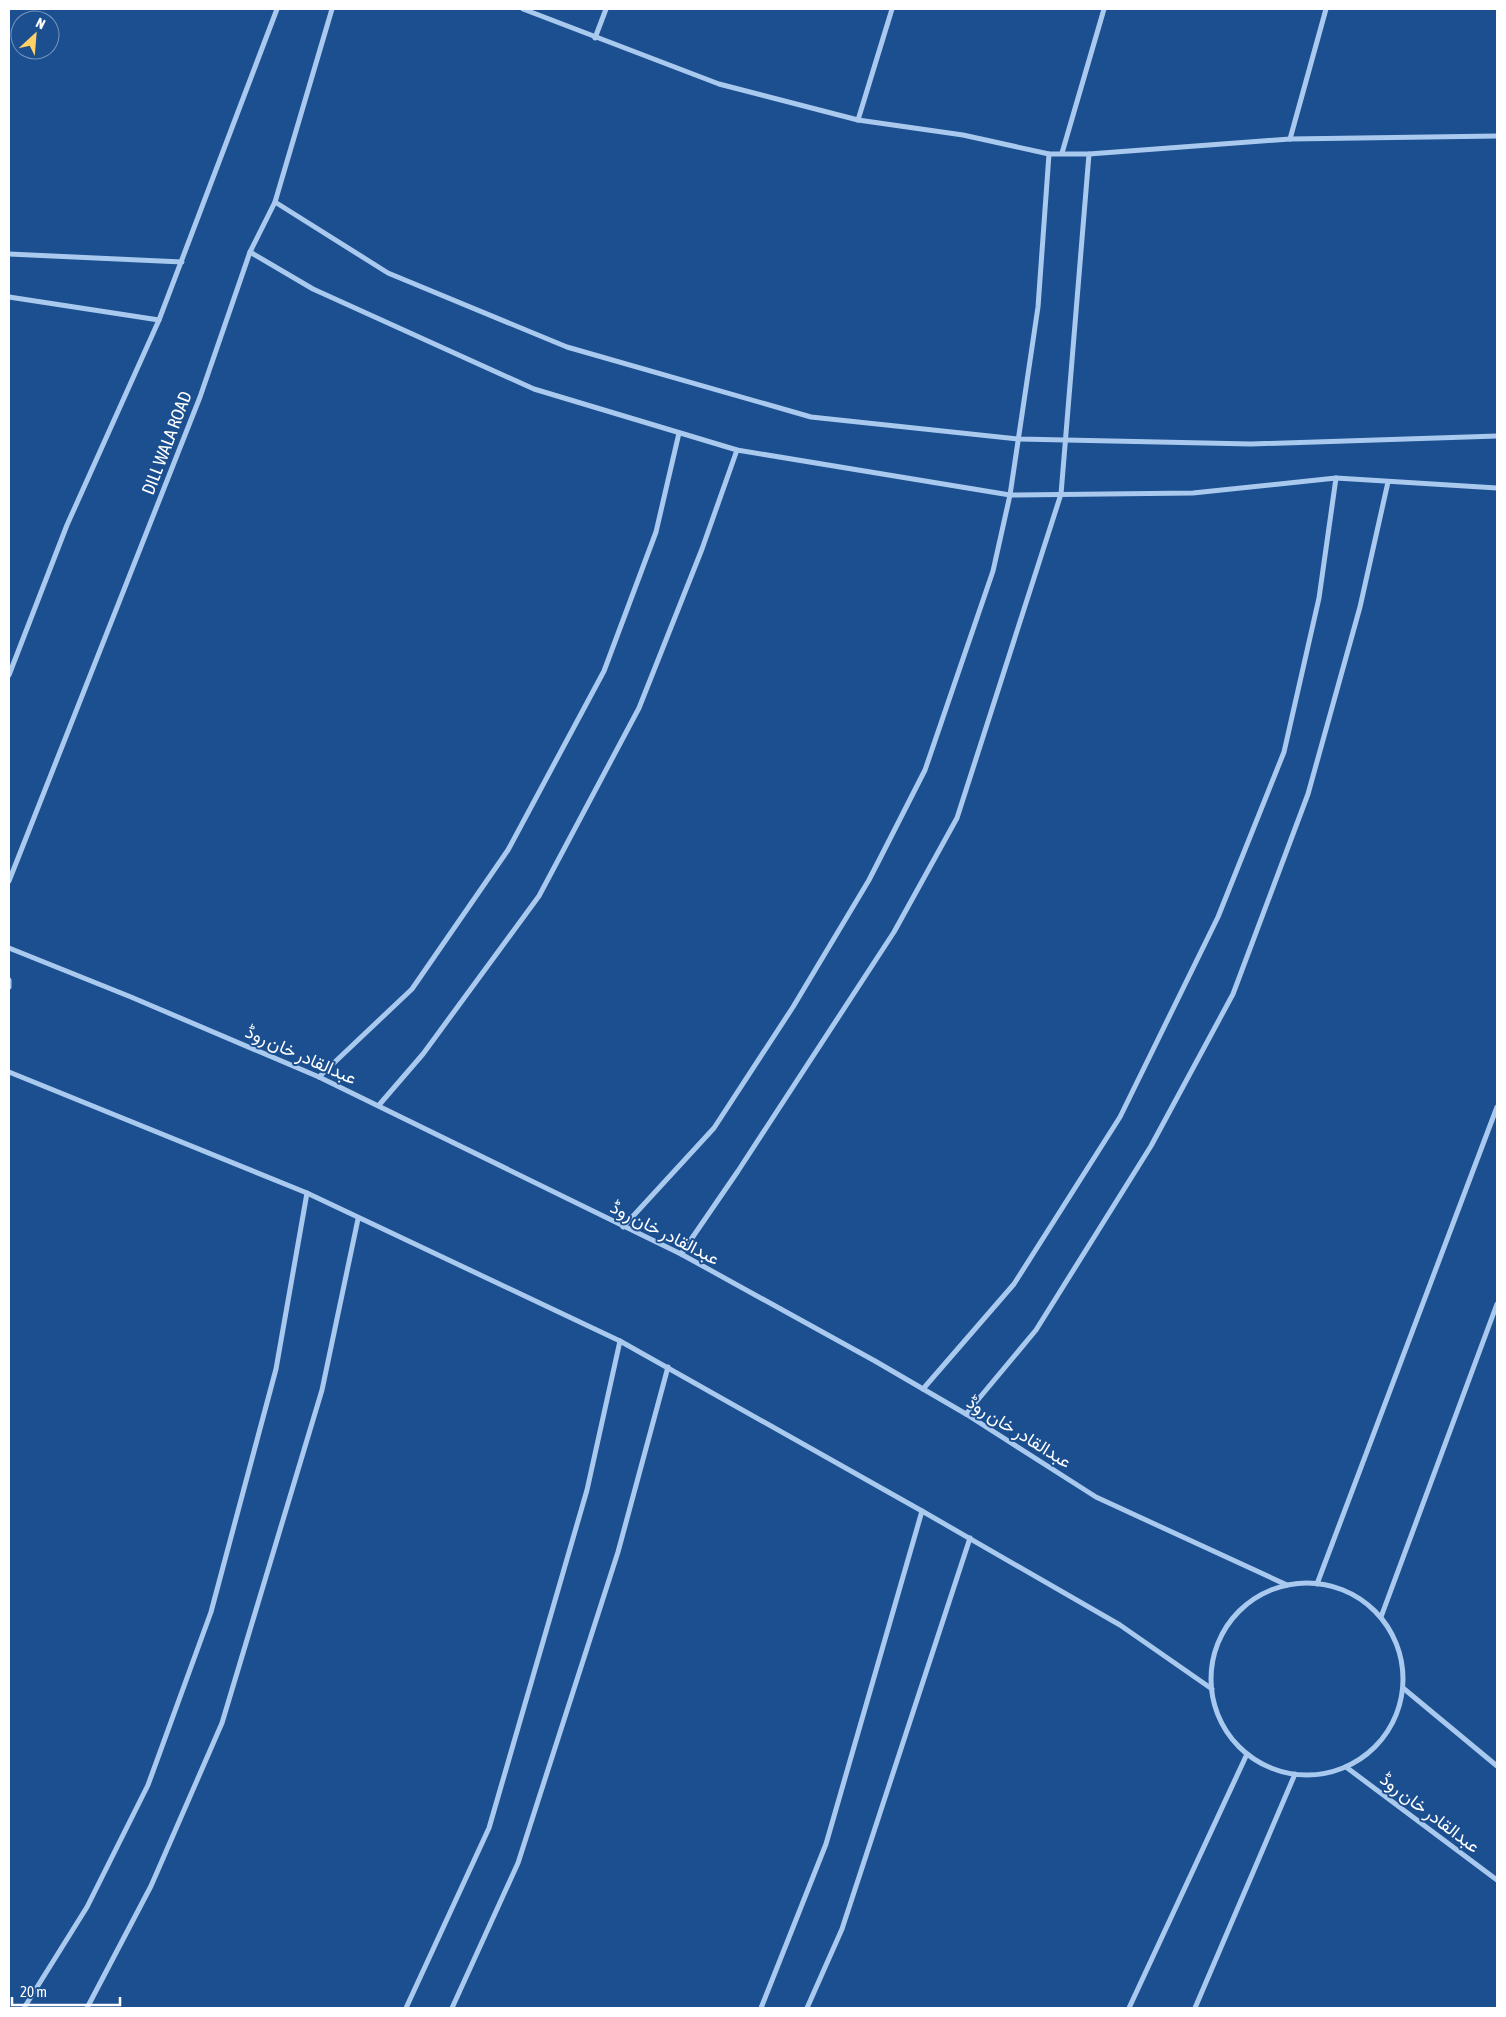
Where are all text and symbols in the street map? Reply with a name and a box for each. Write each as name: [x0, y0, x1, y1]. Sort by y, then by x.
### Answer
north arrow: [10, 10, 60, 60]
text: N: [33, 14, 48, 32]
street label: DILL WALA ROAD: [137, 388, 196, 497]
street label: عبدالقادر خان روڈ: [242, 1021, 360, 1089]
street label: عبدالقادر خان روڈ: [607, 1196, 723, 1270]
street label: عبدالقادر خان روڈ: [963, 1391, 1075, 1473]
street label: عبدالقادر خان روڈ: [1376, 1768, 1484, 1858]
scale bar: [12, 1974, 120, 2006]
text: 20 m: [20, 1983, 47, 2000]

